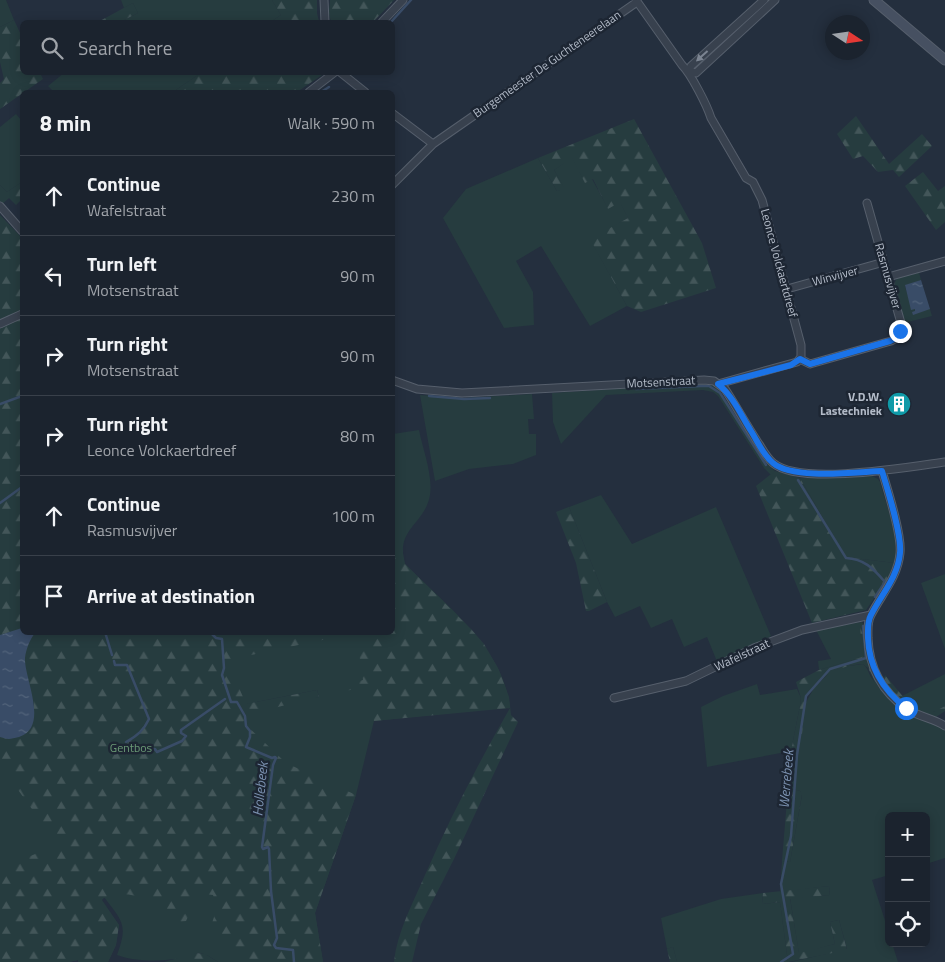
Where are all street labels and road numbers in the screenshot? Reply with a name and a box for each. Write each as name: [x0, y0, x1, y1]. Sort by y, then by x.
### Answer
street label: Burgemeester De Guchteneerelaan: [469, 5, 625, 122]
street label: Leonce Volckaertdreef: [756, 206, 803, 319]
street label: Rasmusvijver: [870, 241, 907, 311]
street label: Winvijver: [810, 260, 860, 291]
street label: Motsenstraat: [626, 370, 697, 393]
street label: Wafelstraat: [711, 633, 773, 676]

